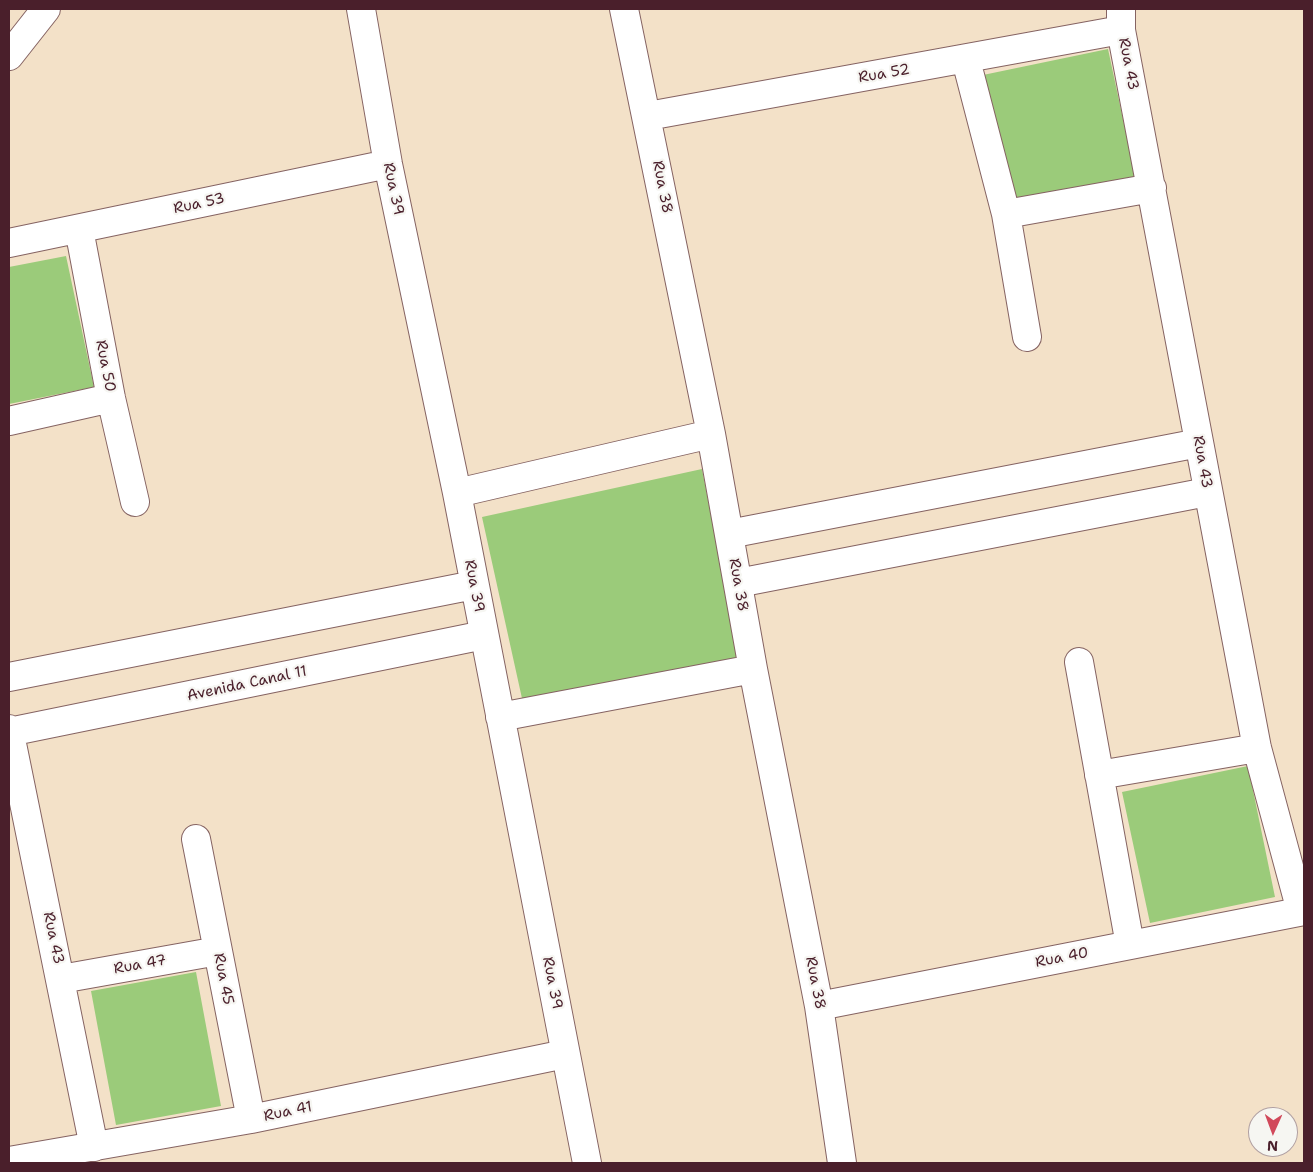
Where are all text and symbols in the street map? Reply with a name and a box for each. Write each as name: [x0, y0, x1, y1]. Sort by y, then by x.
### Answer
street label: Rua 43: [1114, 36, 1142, 92]
street label: Rua 52: [857, 61, 911, 87]
street label: Rua 38: [648, 159, 676, 215]
street label: Rua 39: [379, 161, 407, 217]
street label: Rua 53: [172, 190, 226, 218]
street label: Rua 50: [91, 339, 119, 393]
street label: Rua 43: [1189, 434, 1215, 490]
street label: Rua 38: [724, 557, 752, 613]
street label: Rua 39: [460, 558, 488, 614]
street label: Avenida Canal 11: [185, 662, 309, 706]
street label: Rua 43: [39, 910, 67, 966]
street label: Rua 40: [1034, 944, 1090, 972]
street label: Rua 47: [112, 952, 168, 978]
street label: Rua 45: [209, 952, 237, 1006]
street label: Rua 39: [538, 955, 566, 1011]
street label: Rua 38: [801, 955, 829, 1011]
street label: Rua 41: [262, 1098, 314, 1126]
north arrow: [1248, 1107, 1298, 1157]
text: N: [1267, 1137, 1278, 1155]

